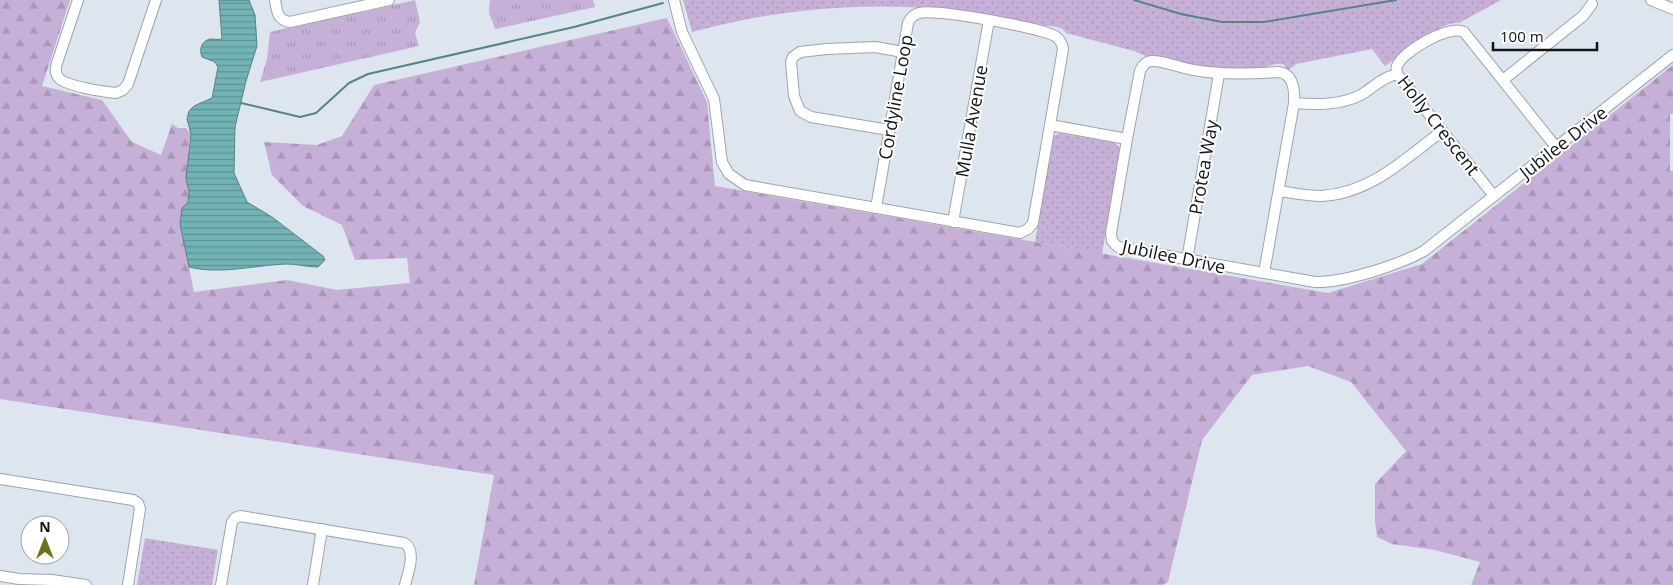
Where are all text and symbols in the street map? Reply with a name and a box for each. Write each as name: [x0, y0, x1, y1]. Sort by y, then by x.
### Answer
scale bar: [1493, 20, 1597, 52]
text: 100 m: [1500, 26, 1544, 46]
street label: Cordyline Loop: [872, 33, 918, 161]
street label: Mulla Avenue: [949, 63, 993, 179]
street label: Holly Crescent: [1392, 70, 1486, 180]
street label: Jubilee Drive: [1513, 100, 1612, 185]
street label: Protea Way: [1183, 117, 1223, 216]
street label: Jubilee Drive: [1118, 233, 1228, 279]
north arrow: [20, 515, 70, 565]
text: N: [39, 517, 51, 536]

